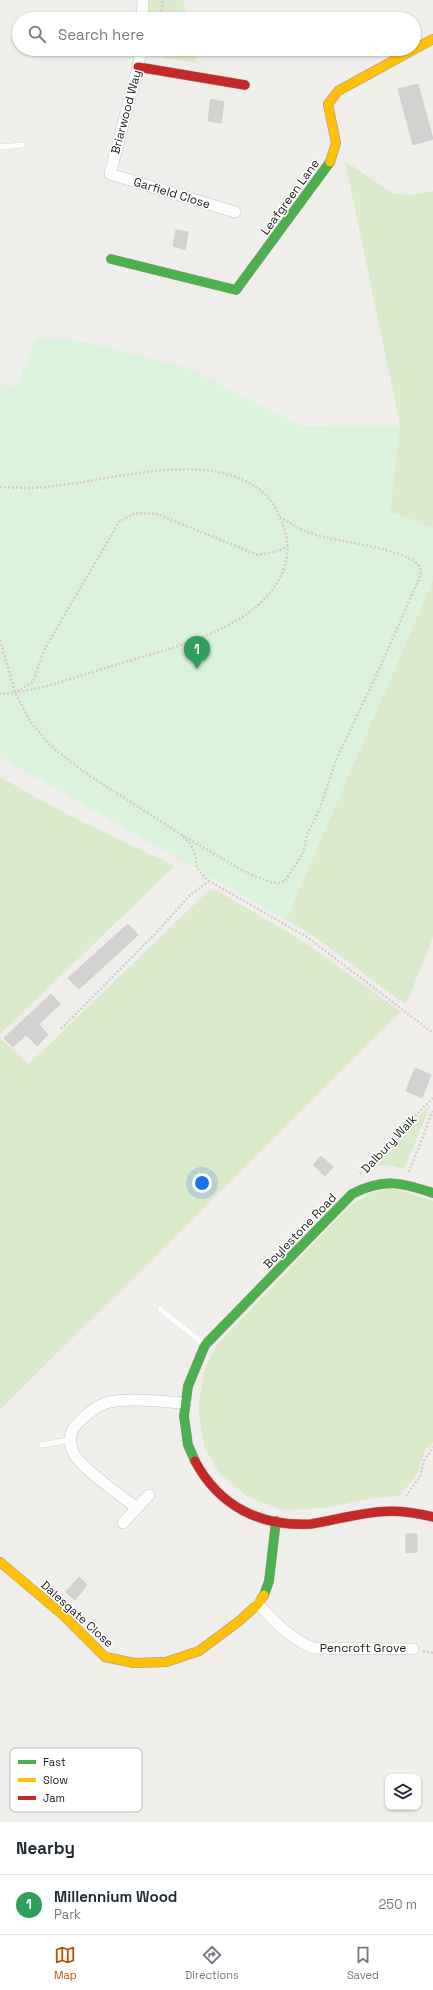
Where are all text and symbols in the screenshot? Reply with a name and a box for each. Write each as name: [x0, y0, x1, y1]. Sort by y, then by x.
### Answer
search box: [12, 12, 421, 56]
icon: search: [26, 23, 48, 45]
text: Search here: [58, 25, 144, 44]
street label: Briarwood Way: [107, 68, 145, 156]
street label: Leafgreen Lane: [257, 156, 323, 238]
street label: Garfield Close: [132, 174, 212, 212]
pin: 1: [184, 636, 210, 669]
street label: Dalbury Walk: [358, 1111, 421, 1177]
your location: [192, 1173, 212, 1193]
street label: Boylestone Road: [260, 1190, 340, 1272]
street label: Dalesgate Close: [37, 1577, 117, 1651]
street label: Pencroft Grove: [320, 1640, 406, 1656]
legend: [10, 1748, 142, 1812]
text: Fast: [43, 1755, 66, 1769]
text: Slow: [43, 1773, 68, 1787]
map controls: [385, 1774, 421, 1810]
button: layers: [385, 1774, 421, 1810]
text: Jam: [43, 1791, 65, 1805]
text: Nearby: [16, 1837, 75, 1859]
text: Millennium Wood: [54, 1887, 177, 1906]
text: 1: [26, 1896, 32, 1913]
text: 250 m: [379, 1896, 417, 1913]
text: Park: [54, 1906, 81, 1923]
tab: Map: [54, 1944, 77, 1982]
tab: Directions: [185, 1944, 239, 1982]
tab: Saved: [347, 1944, 379, 1982]

